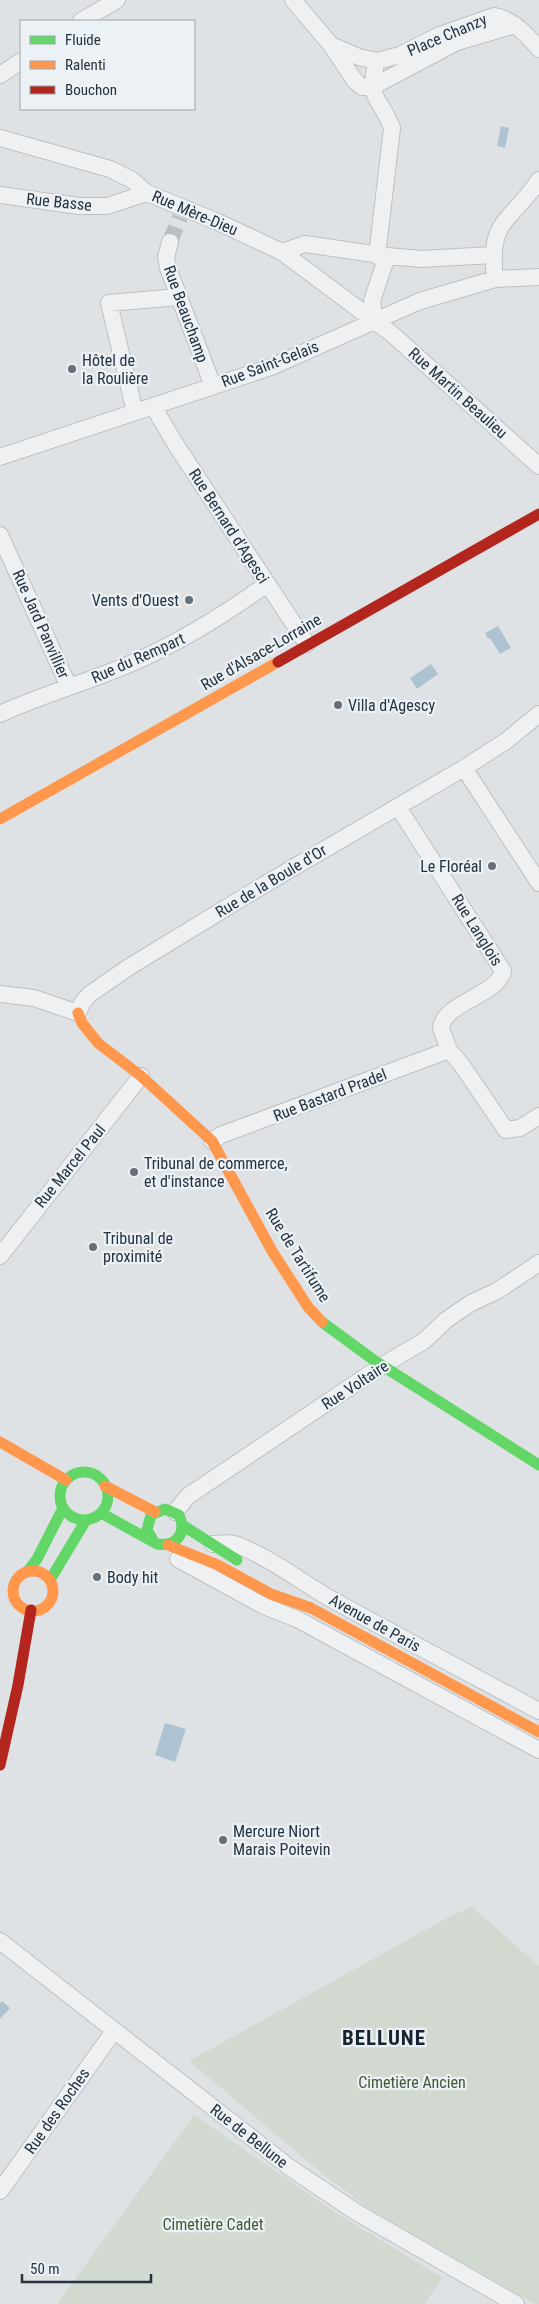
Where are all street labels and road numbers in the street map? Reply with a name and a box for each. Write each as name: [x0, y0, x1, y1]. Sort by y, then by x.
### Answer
street label: Place Chanzy: [404, 10, 490, 60]
street label: Rue Mère-Dieu: [149, 186, 241, 240]
street label: Rue Basse: [25, 189, 93, 215]
street label: Rue Beauchamp: [160, 263, 212, 365]
street label: Rue Saint-Gelais: [219, 337, 321, 391]
street label: Rue Martin Beaulieu: [405, 344, 511, 442]
street label: Rue Bernard d'Agesci: [185, 465, 273, 587]
street label: Rue Jard Panvillier: [8, 567, 74, 682]
street label: Rue d'Alsace-Lorraine: [198, 610, 324, 694]
street label: Rue du Rempart: [88, 629, 188, 687]
street label: Rue de la Boule d'Or: [212, 840, 330, 922]
street label: Rue Langlois: [447, 891, 507, 969]
street label: Rue Bastard Pradel: [271, 1065, 389, 1125]
street label: Rue Marcel Paul: [31, 1120, 109, 1212]
street label: Rue de Tartifume: [262, 1204, 334, 1306]
street label: Rue Voltaire: [318, 1356, 392, 1414]
street label: Avenue de Paris: [326, 1590, 424, 1656]
street label: Rue des Roches: [20, 2064, 94, 2158]
street label: Rue de Bellune: [206, 2100, 292, 2172]

